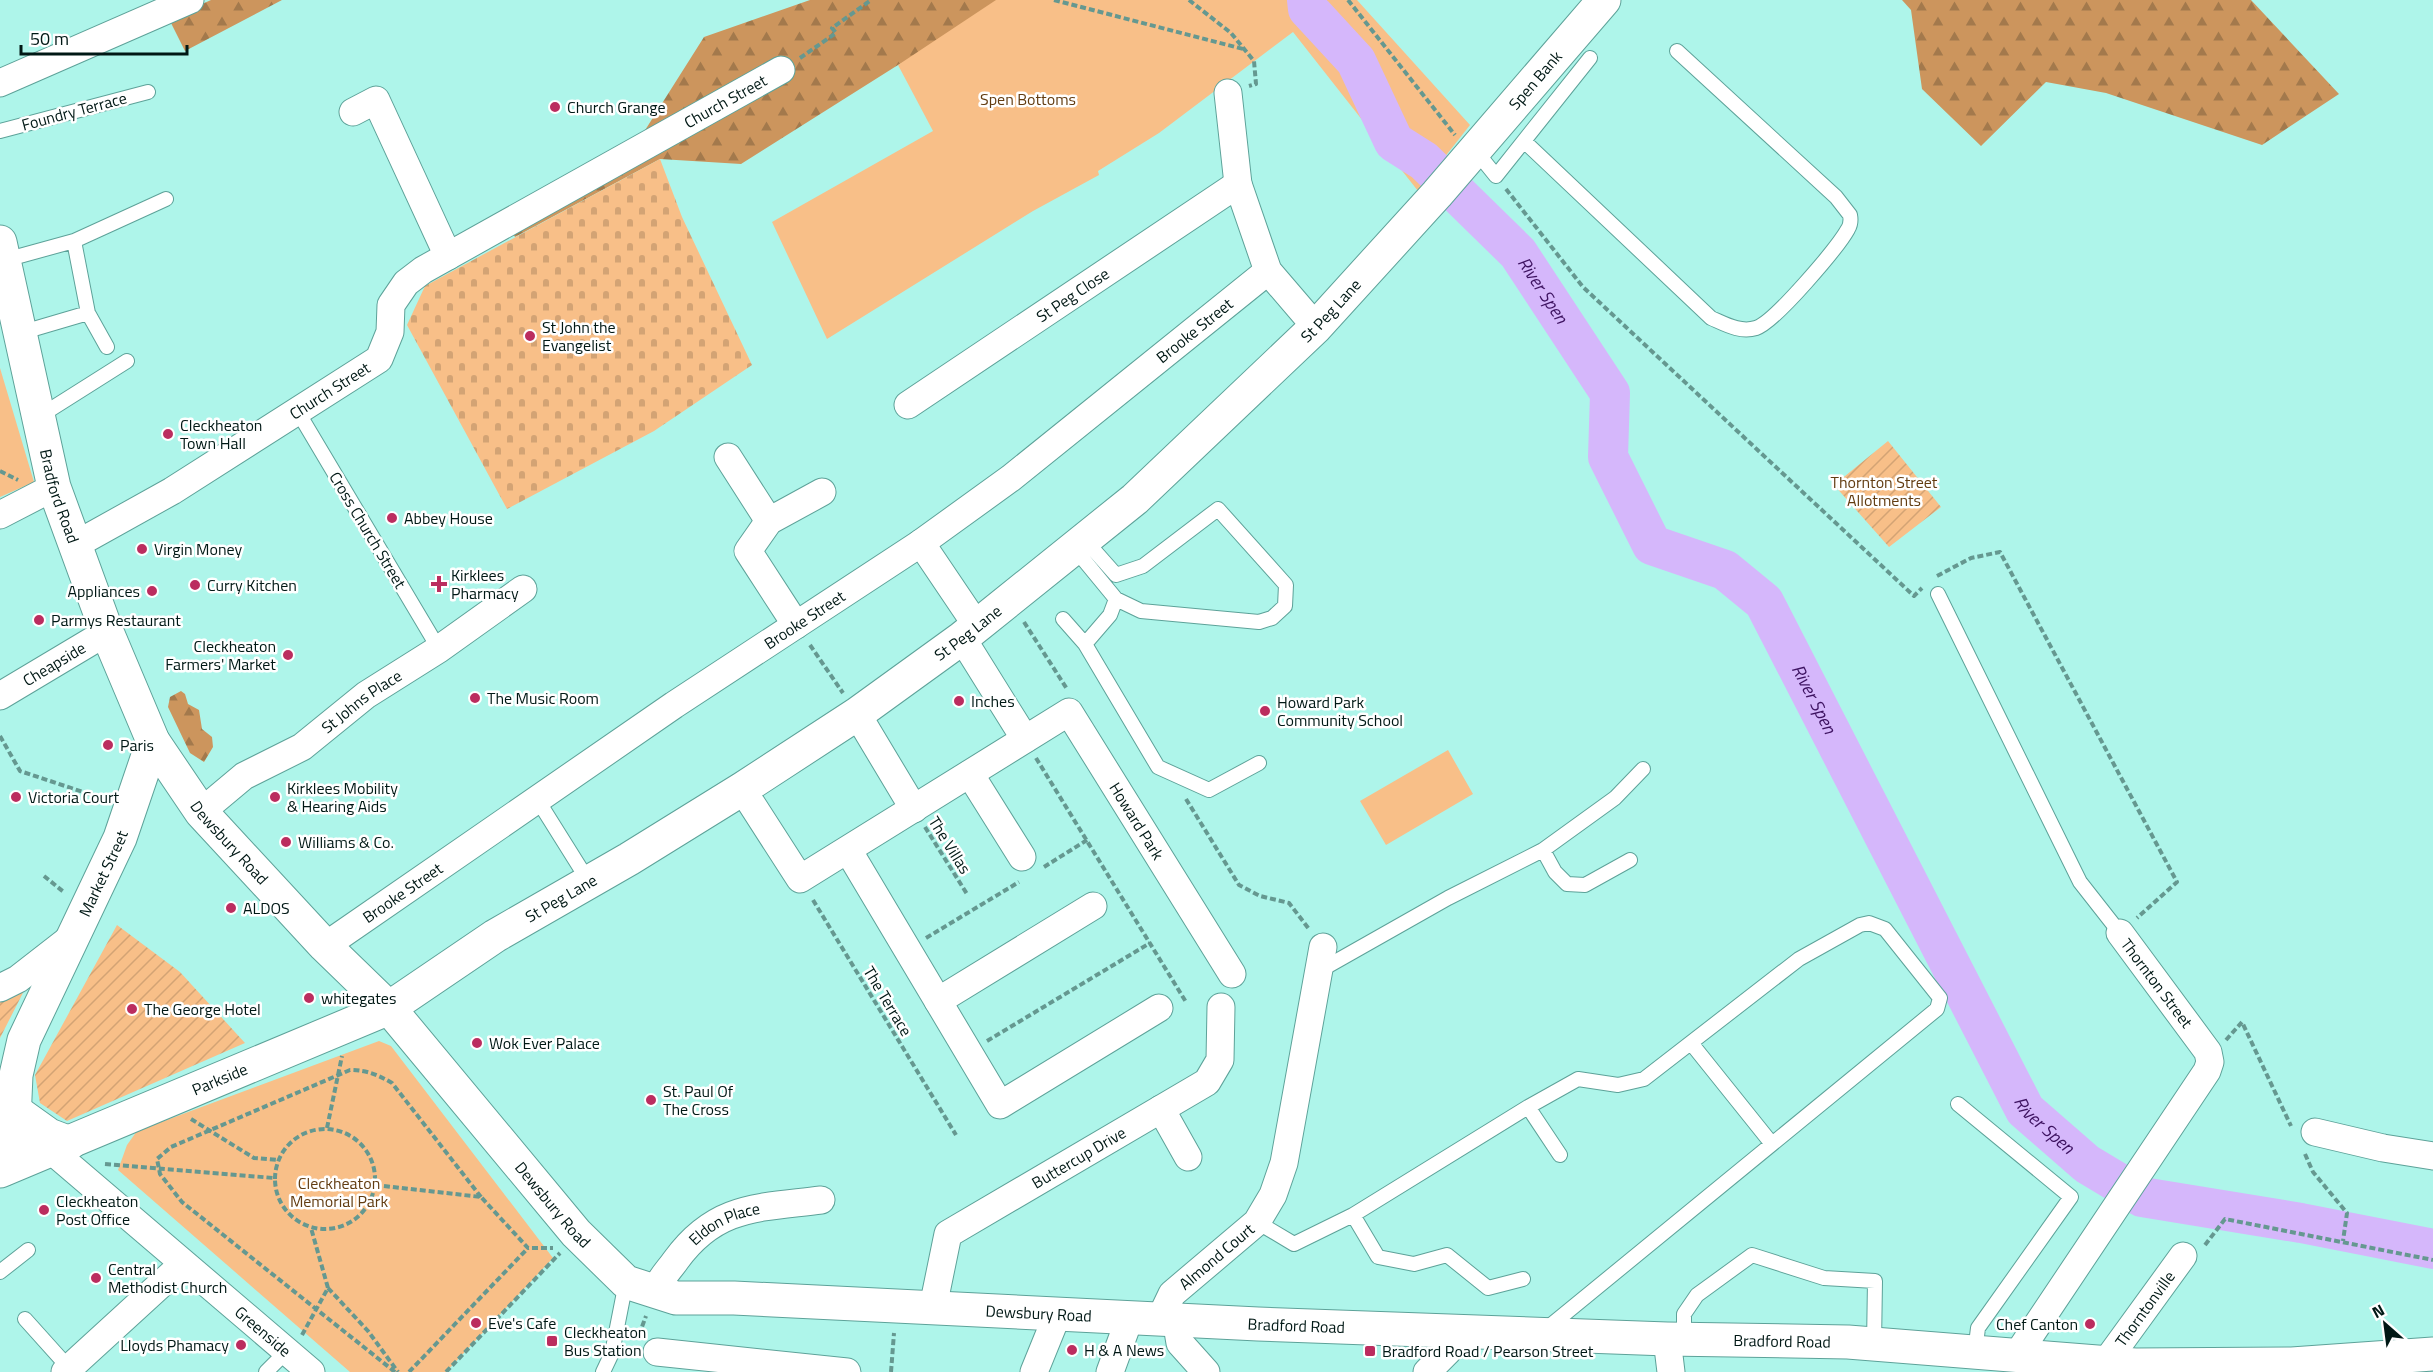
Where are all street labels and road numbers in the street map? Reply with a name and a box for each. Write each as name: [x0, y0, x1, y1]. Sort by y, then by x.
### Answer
street label: Spen Bank: [1503, 45, 1568, 115]
street label: Church Street: [679, 68, 771, 134]
street label: Foundry Terrace: [19, 85, 129, 137]
street label: St Peg Close: [1031, 262, 1114, 328]
street label: St Peg Lane: [1295, 273, 1366, 348]
street label: Brooke Street: [1151, 292, 1238, 369]
street label: Church Street: [285, 356, 375, 425]
street label: Bradford Road: [34, 447, 85, 546]
street label: Cross Church Street: [324, 467, 413, 593]
street label: Brooke Street: [759, 584, 850, 655]
street label: St Peg Lane: [929, 599, 1006, 666]
street label: Cheapside: [18, 636, 90, 692]
street label: St Johns Place: [316, 663, 406, 739]
street label: Howard Park: [1104, 778, 1170, 865]
street label: Dewsbury Road: [185, 796, 274, 890]
street label: The Villas: [923, 811, 977, 879]
street label: Market Street: [72, 827, 134, 921]
street label: Brooke Street: [357, 856, 448, 929]
street label: St Peg Lane: [521, 868, 601, 928]
street label: Thornton Street: [2115, 933, 2199, 1033]
street label: The Terrace: [858, 962, 918, 1040]
street label: Parkside: [188, 1057, 251, 1101]
street label: Buttercup Drive: [1027, 1120, 1130, 1194]
street label: Dewsbury Road: [509, 1156, 596, 1253]
street label: Eldon Place: [683, 1196, 762, 1251]
street label: Almond Court: [1173, 1217, 1260, 1295]
street label: Thorntonville: [2109, 1266, 2181, 1352]
street label: Dewsbury Road: [985, 1298, 1092, 1328]
street label: Greenside: [230, 1300, 297, 1362]
street label: Bradford Road: [1247, 1311, 1345, 1339]
street label: Bradford Road: [1733, 1328, 1831, 1354]

